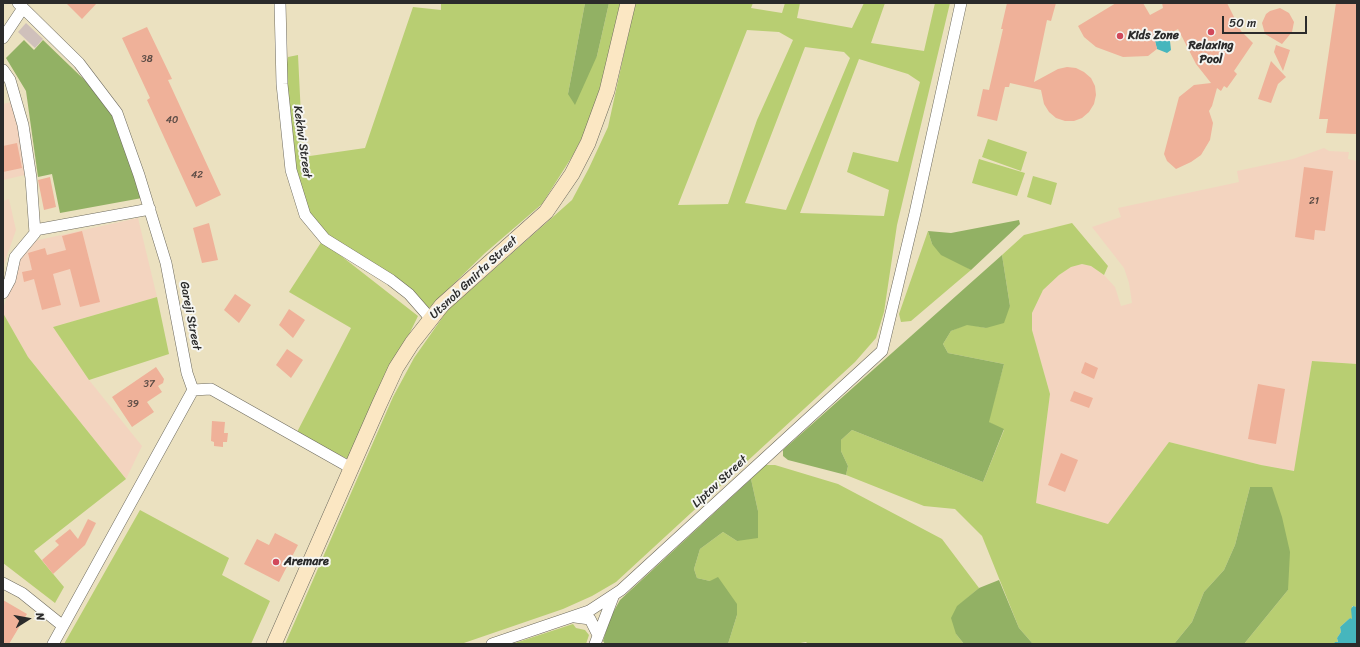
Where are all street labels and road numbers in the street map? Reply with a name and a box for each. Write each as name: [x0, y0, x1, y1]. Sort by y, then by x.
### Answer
street label: Kekhvi Street: [290, 105, 314, 179]
street label: Utsnob Gmirta Street: [427, 234, 521, 322]
street label: Gareji Street: [176, 280, 204, 352]
street label: Liptov Street: [689, 453, 751, 511]

